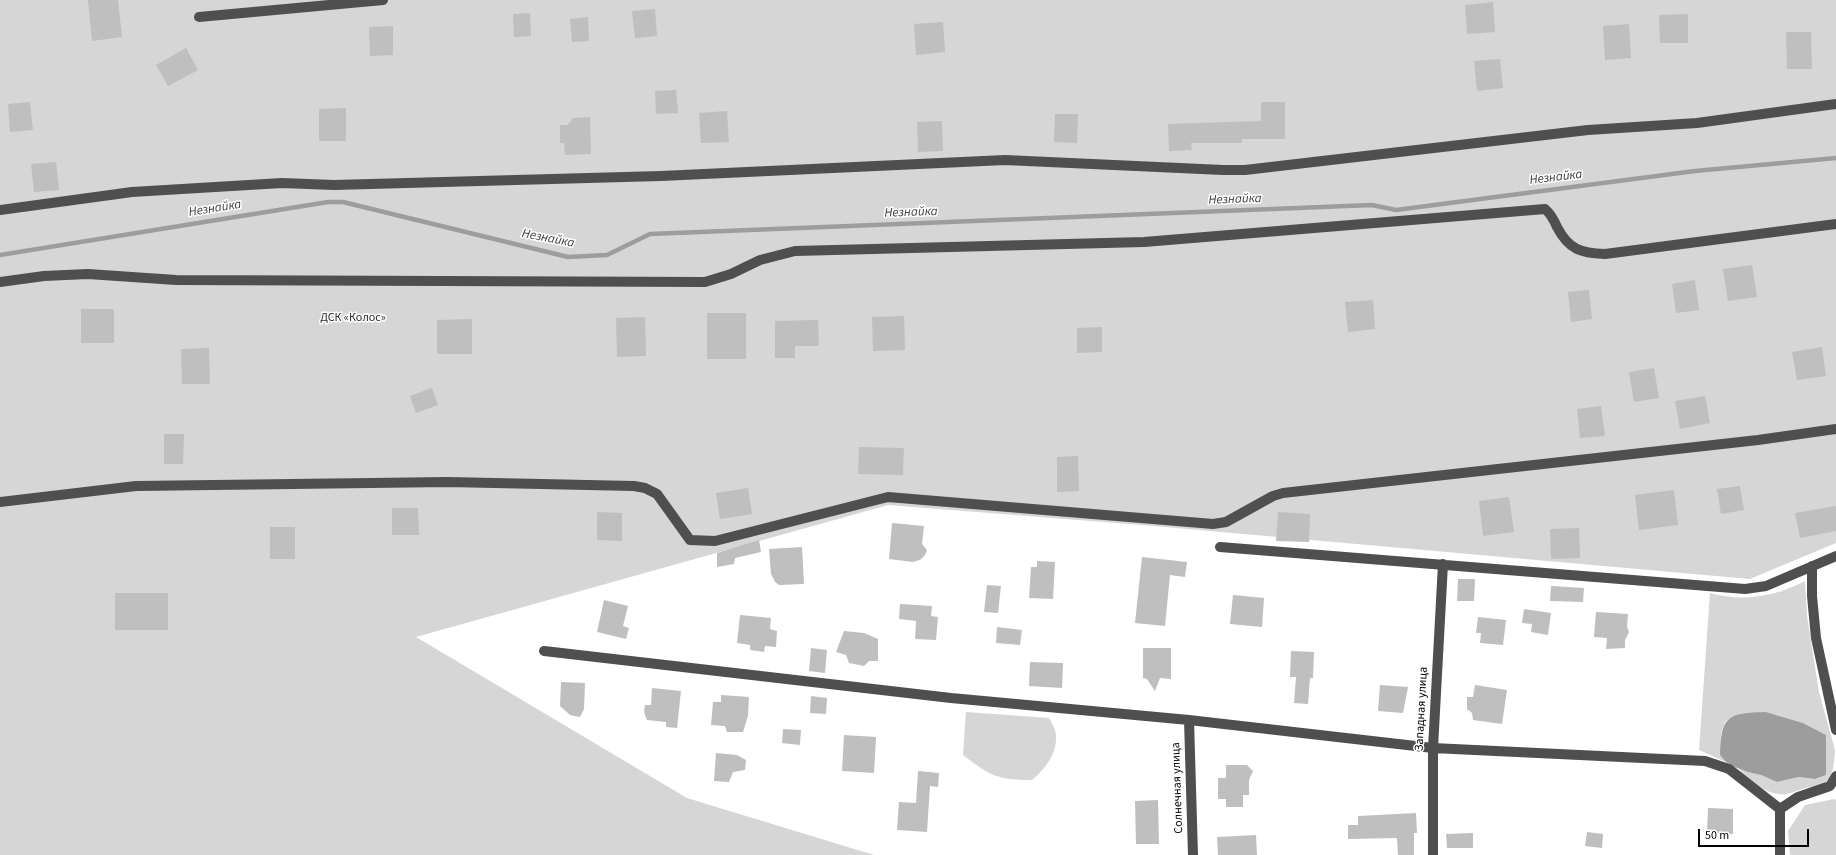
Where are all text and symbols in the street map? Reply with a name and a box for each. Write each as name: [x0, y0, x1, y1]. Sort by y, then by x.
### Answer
water label: Незнайка: [1529, 167, 1583, 189]
water label: Незнайка: [1208, 191, 1262, 209]
water label: Незнайка: [187, 197, 243, 221]
water label: Незнайка: [884, 204, 938, 222]
water label: Незнайка: [520, 226, 576, 252]
park label: ДСК «Колос»: [320, 311, 386, 325]
street label: Западная улица: [1413, 666, 1431, 752]
street label: Солнечная улица: [1169, 742, 1187, 834]
scale bar: [1700, 821, 1811, 847]
text: 50 m: [1705, 827, 1729, 844]

